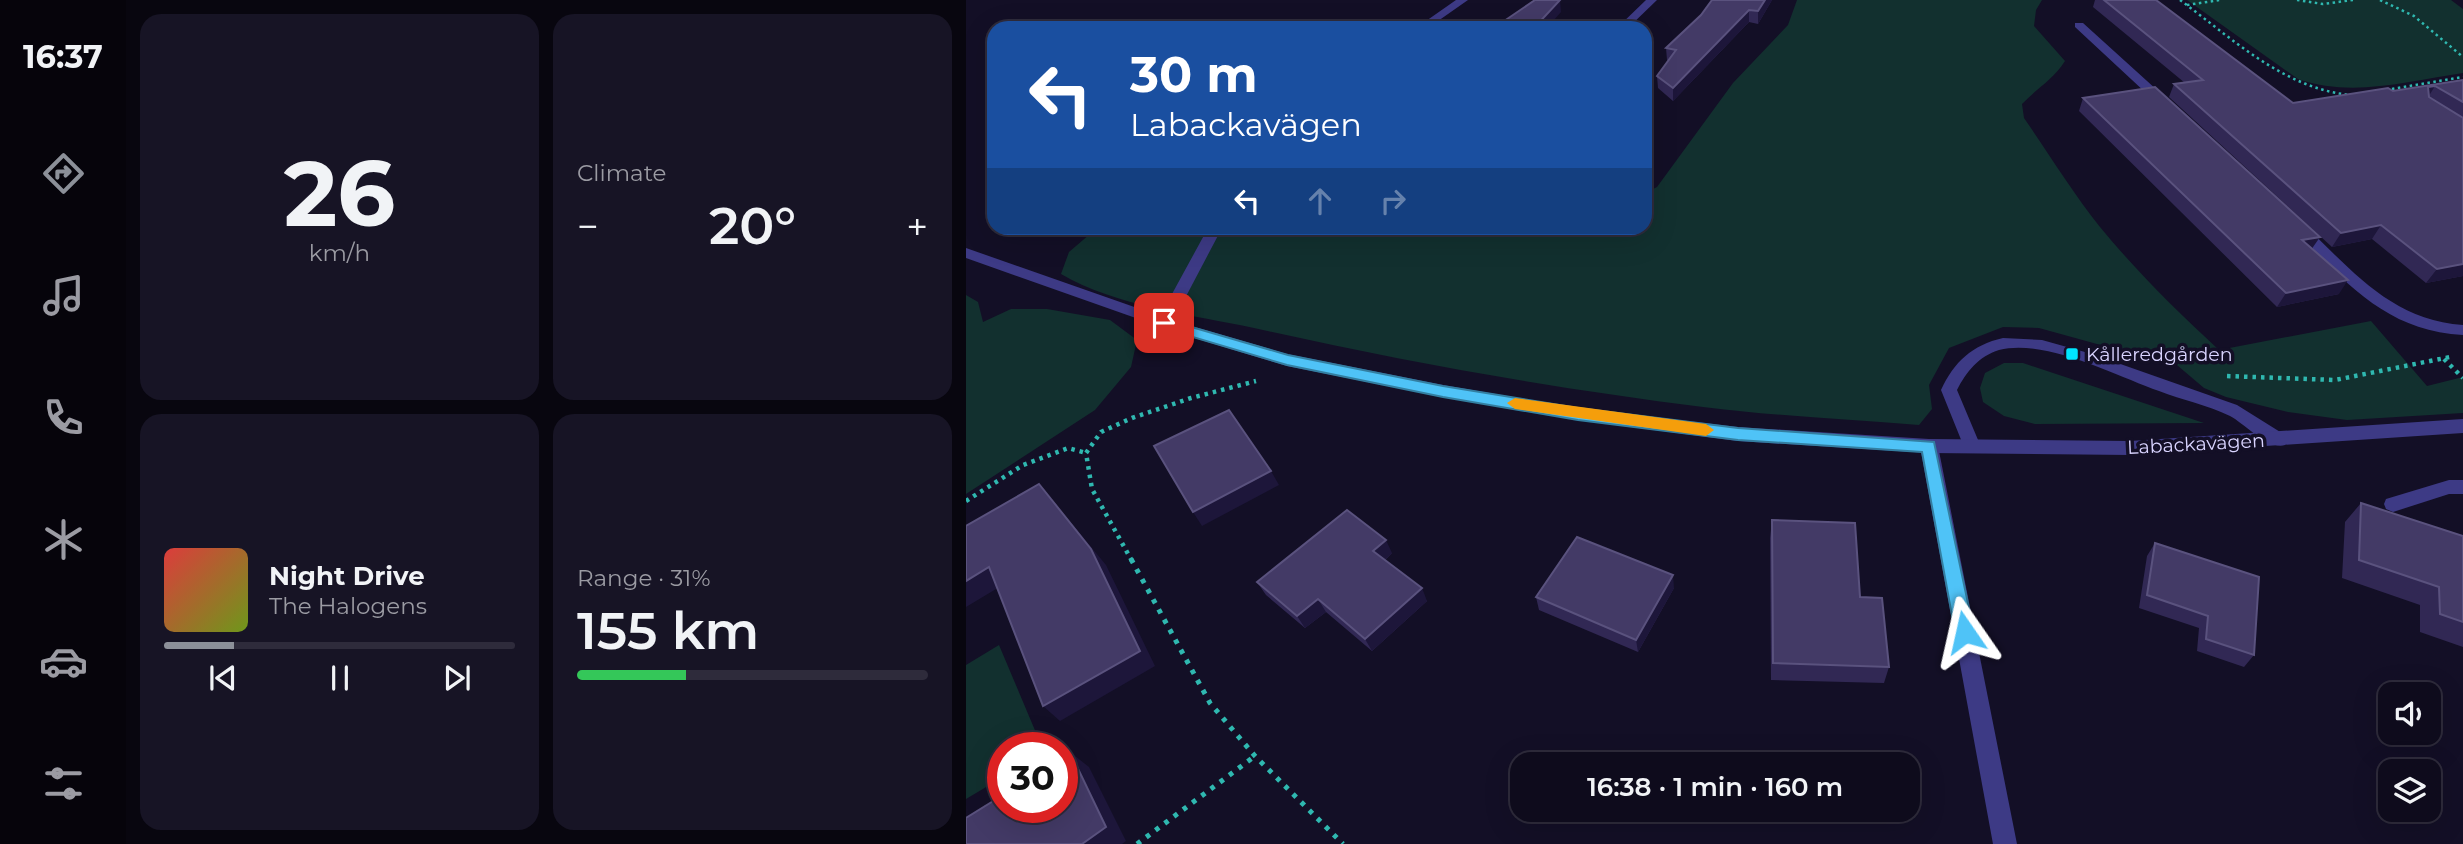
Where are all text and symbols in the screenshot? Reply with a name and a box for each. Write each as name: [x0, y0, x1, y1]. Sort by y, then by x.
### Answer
text: 16:37: [23, 37, 103, 76]
text: 30 m: [1130, 45, 1258, 104]
icon: left: [1015, 49, 1106, 140]
text: Labackavägen: [1130, 105, 1362, 144]
text: 26: [284, 138, 395, 249]
icon: directions: [39, 149, 88, 198]
text: Climate: [577, 159, 666, 187]
icon: left: [1228, 182, 1266, 220]
icon: ahead: [1301, 182, 1339, 220]
icon: right: [1374, 182, 1412, 220]
text: 20°: [709, 194, 796, 257]
text: −: [577, 203, 599, 250]
text: +: [906, 203, 928, 250]
text: km/h: [309, 239, 370, 267]
icon: music: [39, 271, 88, 320]
pin: [1134, 293, 1194, 353]
icon: arrive: [1145, 304, 1183, 342]
place label: Kålleredgården: [2086, 343, 2233, 366]
marker: Kålleredgården: [2064, 346, 2080, 362]
icon: phone: [39, 393, 88, 442]
street label: Labackavägen: [2127, 429, 2265, 459]
icon: climate: [39, 515, 88, 564]
text: Night Drive: [269, 560, 425, 592]
text: Range · 31%: [577, 564, 710, 592]
text: The Halogens: [269, 592, 427, 620]
position arrow: [1928, 595, 2002, 669]
text: 155 km: [577, 599, 759, 662]
icon: car: [39, 637, 88, 686]
icon: previous: [204, 659, 242, 697]
icon: pause: [321, 659, 359, 697]
icon: next: [438, 659, 476, 697]
map controls: [2378, 682, 2441, 822]
button: sound: [2378, 682, 2441, 745]
speed limit sign: 30: [987, 732, 1078, 823]
icon: filters: [39, 759, 88, 808]
button: layers: [2378, 759, 2441, 822]
text: 16:38 · 1 min · 160 m: [1587, 771, 1843, 803]

